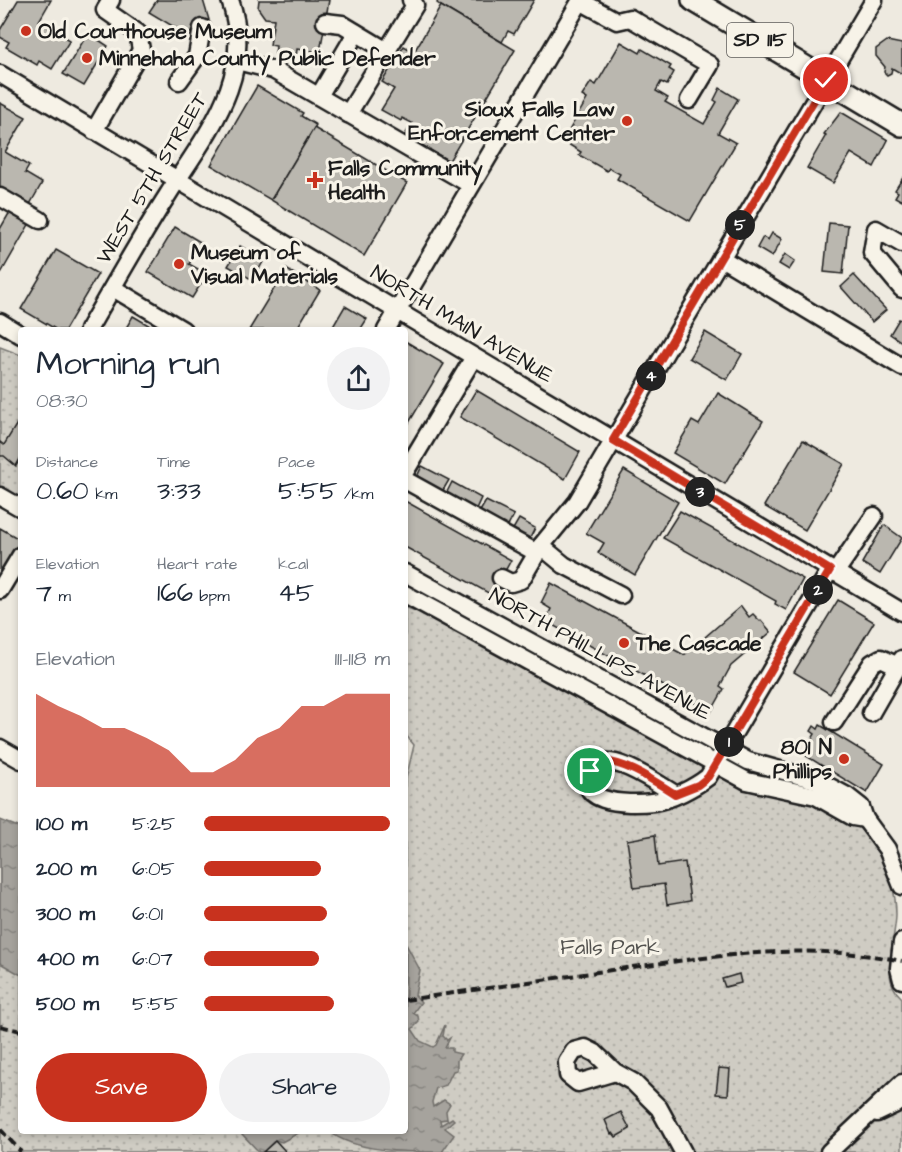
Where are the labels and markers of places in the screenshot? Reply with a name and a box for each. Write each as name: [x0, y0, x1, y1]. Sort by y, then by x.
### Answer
place label: Old Courthouse Museum: [38, 17, 273, 46]
marker: Old Courthouse Museum: [19, 24, 33, 38]
place label: Minnehaha County Public Defender: [99, 44, 436, 76]
marker: Minnehaha County Public Defender: [80, 51, 94, 65]
pin: [800, 54, 851, 105]
place label: Sioux Falls Law Enforcement Center: [408, 95, 615, 148]
marker: Sioux Falls Law Enforcement Center: [620, 114, 634, 128]
place label: Falls Community Health: [328, 154, 483, 207]
marker: Falls Community Health: [306, 171, 324, 189]
pin: 5: [725, 210, 755, 240]
place label: Museum of Visual Materials: [190, 238, 339, 291]
marker: Museum of Visual Materials: [172, 257, 186, 271]
pin: 4: [636, 361, 666, 391]
pin: 3: [685, 477, 715, 507]
pin: 2: [803, 575, 833, 605]
place label: The Cascade: [635, 629, 762, 658]
marker: The Cascade: [617, 636, 631, 650]
pin: 1: [714, 727, 744, 757]
place label: 801 N Phillips: [773, 733, 832, 787]
pin: [564, 745, 615, 796]
marker: 801 N Phillips: [837, 752, 851, 766]

